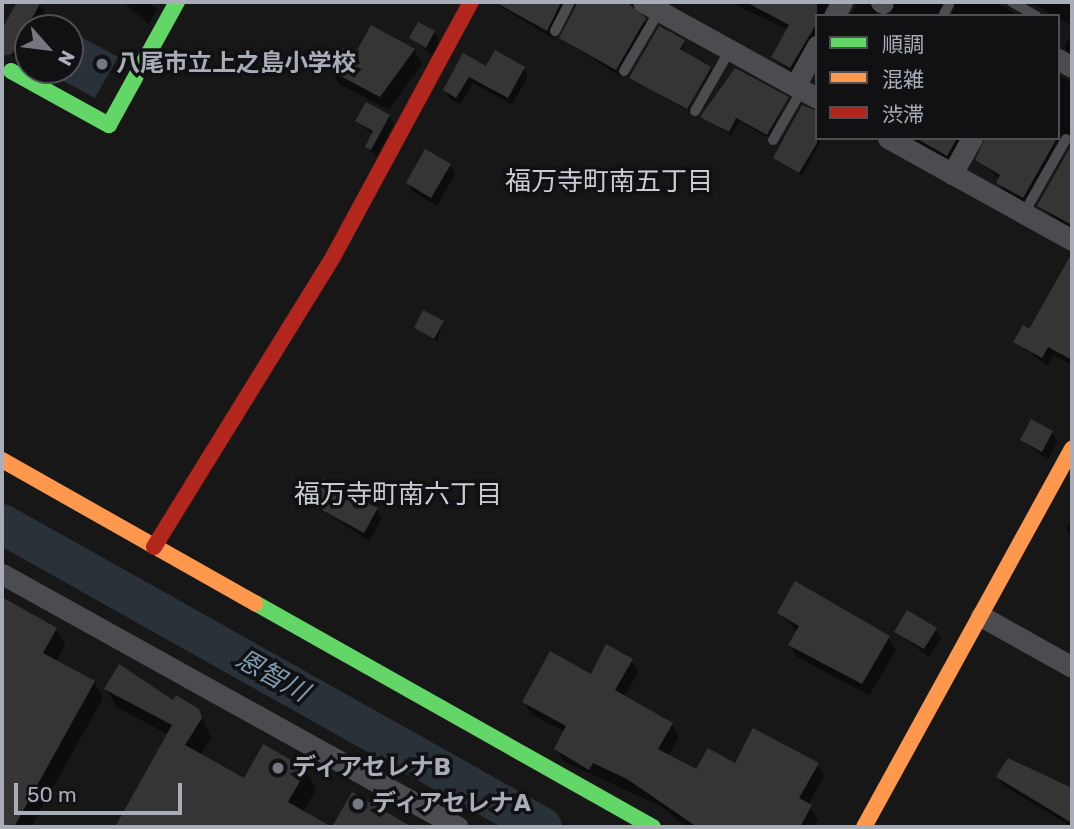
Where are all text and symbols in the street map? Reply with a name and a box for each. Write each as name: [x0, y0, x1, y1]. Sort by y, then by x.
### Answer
north arrow: [14, 14, 84, 84]
legend: [815, 14, 1060, 140]
text: 順調: [882, 32, 924, 57]
text: N: [53, 47, 80, 70]
place label: 八尾市立上之島小学校: [116, 50, 356, 78]
marker: 八尾市立上之島小学校: [94, 56, 110, 72]
text: 混雑: [882, 67, 924, 92]
text: 渋滞: [882, 102, 924, 127]
district label: 福万寺町南五丁目: [505, 166, 713, 198]
district label: 福万寺町南六丁目: [294, 479, 502, 511]
water label: 恩智川: [230, 643, 314, 709]
place label: ディアセレナB: [292, 754, 453, 782]
marker: ディアセレナB: [270, 760, 286, 776]
scale bar: [18, 770, 186, 814]
text: 50 m: [27, 782, 77, 807]
place label: ディアセレナA: [372, 790, 533, 818]
marker: ディアセレナA: [350, 796, 366, 812]

